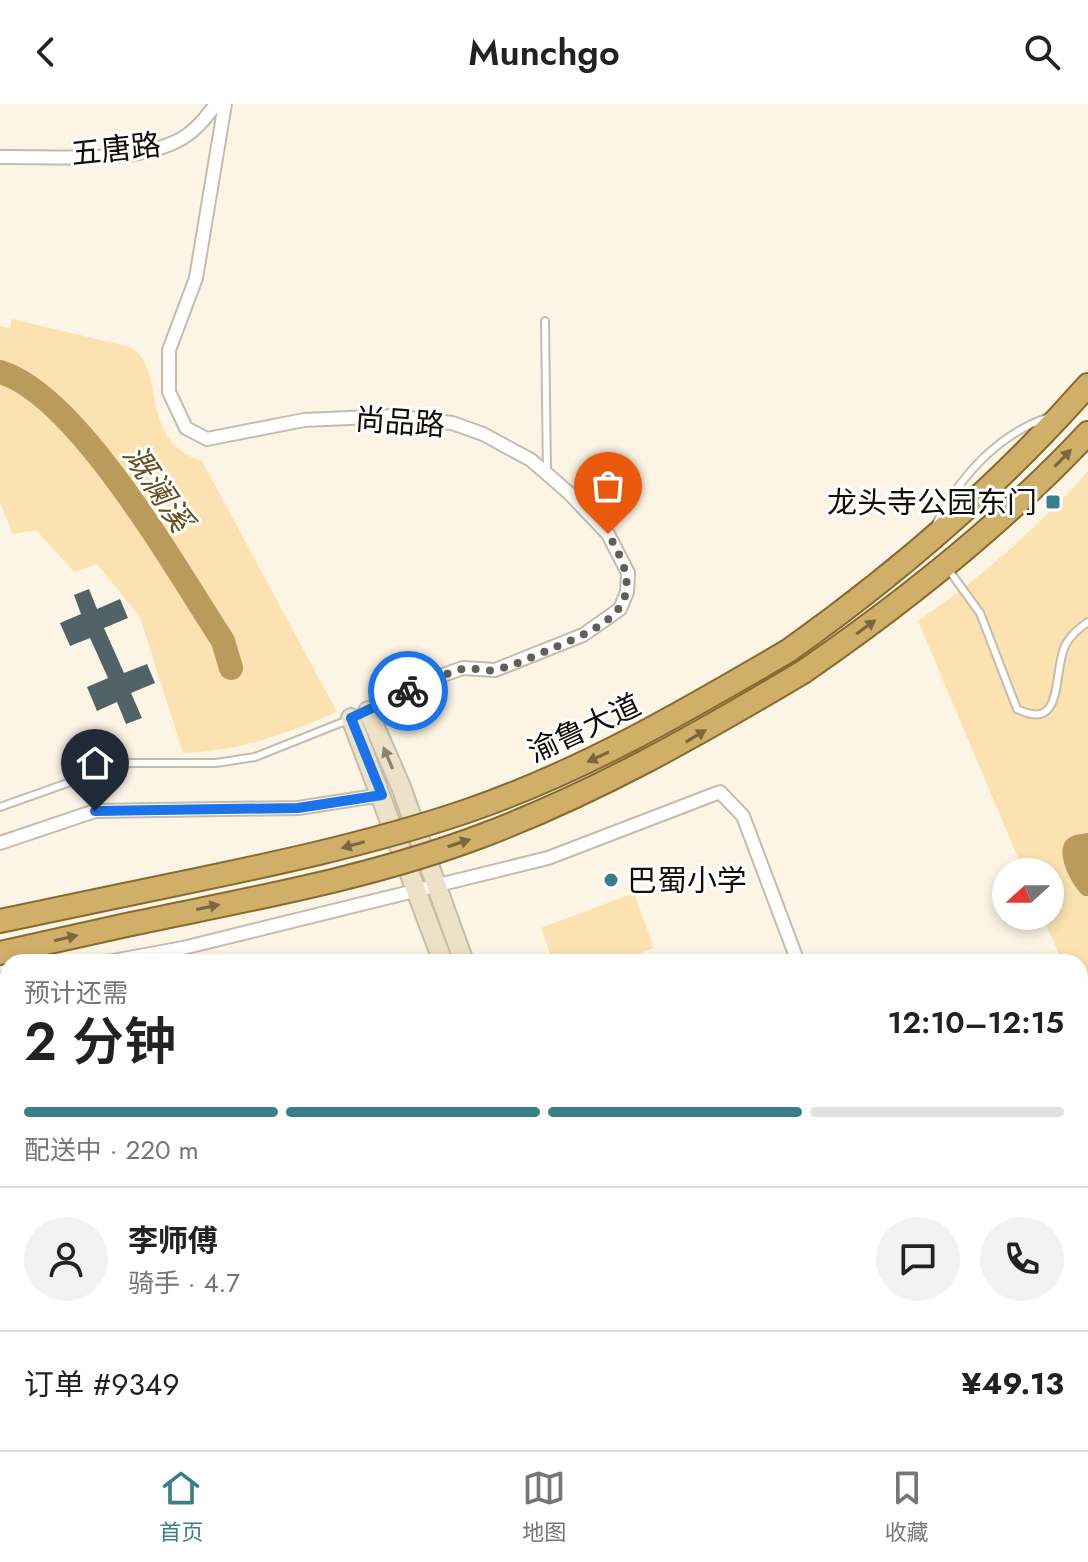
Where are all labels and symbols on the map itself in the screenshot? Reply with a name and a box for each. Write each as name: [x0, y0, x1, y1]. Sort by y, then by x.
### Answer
street label: 五唐路: [69, 123, 163, 175]
street label: 尚品路: [354, 397, 446, 447]
water label: 溉澜溪: [112, 435, 206, 543]
one-way arrow: [1054, 449, 1072, 468]
pin: [574, 452, 642, 534]
place label: 龙头寺公园东门: [827, 481, 1037, 524]
marker: 龙头寺公园东门: [1044, 493, 1062, 511]
one-way arrow: [856, 620, 877, 635]
courier: [368, 651, 448, 731]
street label: 渝鲁大道: [521, 683, 647, 773]
pin: [61, 729, 129, 811]
one-way arrow: [685, 729, 707, 743]
one-way arrow: [382, 746, 395, 770]
one-way arrow: [586, 750, 609, 764]
one-way arrow: [448, 837, 472, 849]
one-way arrow: [341, 839, 365, 852]
north arrow: [992, 858, 1064, 930]
place label: 巴蜀小学: [627, 859, 747, 902]
marker: 巴蜀小学: [602, 871, 620, 889]
one-way arrow: [195, 901, 220, 913]
one-way arrow: [53, 931, 78, 944]

